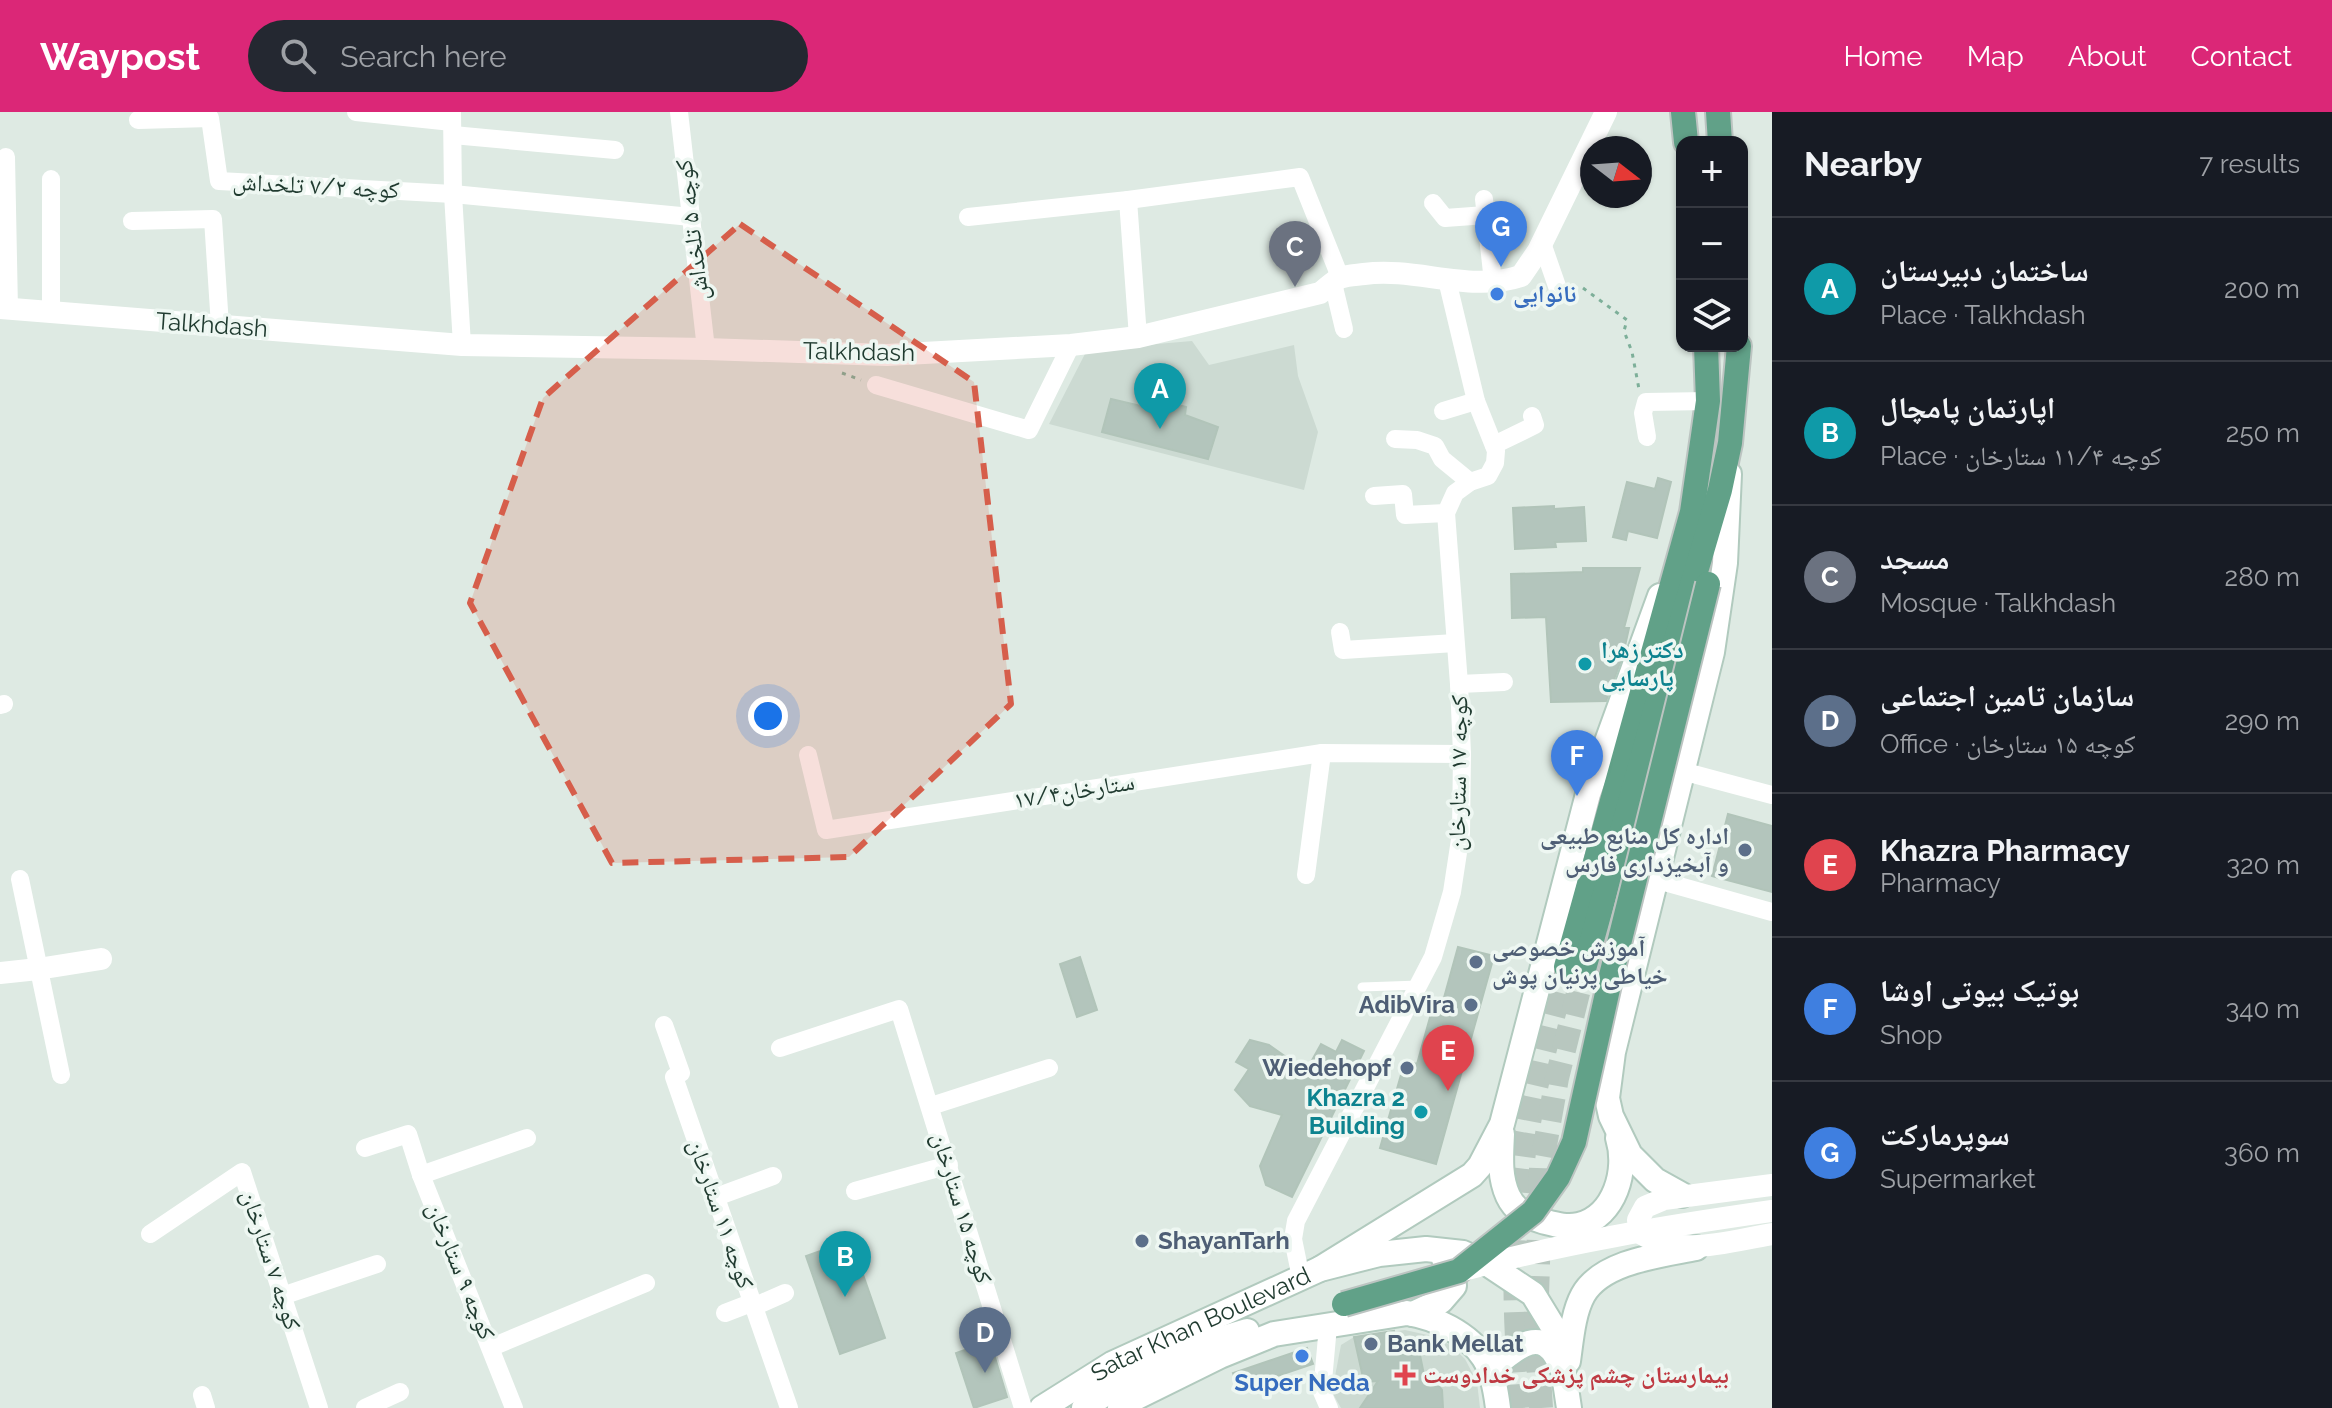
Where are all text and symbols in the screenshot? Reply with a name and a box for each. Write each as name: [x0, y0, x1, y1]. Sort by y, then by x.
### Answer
search box: [248, 20, 808, 92]
text: Waypost: [40, 34, 200, 79]
icon: search: [276, 34, 320, 78]
text: Search here: [340, 39, 507, 74]
text: Home: [1843, 40, 1923, 73]
text: Map: [1967, 40, 2024, 73]
text: About: [2068, 40, 2147, 73]
text: Contact: [2191, 40, 2292, 73]
north arrow: [1580, 136, 1652, 208]
map controls: [1676, 136, 1748, 352]
button: +: [1676, 136, 1748, 208]
text: Nearby: [1804, 144, 1922, 184]
text: 7 results: [2199, 149, 2300, 179]
street label: کوچه ۵ تلخداش: [668, 158, 715, 302]
street label: کوچه ۷/۲ تلخداش: [232, 167, 400, 204]
pin: G: [1475, 201, 1527, 267]
button: −: [1676, 208, 1748, 280]
pin: C: [1269, 221, 1321, 287]
text: ساختمان دبیرستان: [1880, 253, 2089, 288]
text: A: [1821, 274, 1839, 304]
text: 200 m: [2224, 274, 2300, 304]
place label: نانوایی: [1513, 279, 1576, 308]
button: layers: [1676, 280, 1748, 352]
marker: نانوایی: [1488, 285, 1506, 303]
text: Place · Talkhdash: [1880, 300, 2086, 330]
street label: Talkhdash: [155, 306, 269, 343]
street label: Talkhdash: [803, 336, 915, 367]
pin: A: [1134, 363, 1186, 429]
text: اپارتمان پامچال: [1880, 390, 2055, 425]
text: B: [1821, 418, 1839, 448]
text: 250 m: [2226, 418, 2300, 448]
text: Place · کوچه ۱۱/۴ ستارخان: [1880, 441, 2162, 471]
text: مسجد: [1880, 541, 1949, 576]
text: C: [1821, 562, 1839, 592]
text: 280 m: [2225, 562, 2300, 592]
text: Mosque · Talkhdash: [1880, 588, 2116, 618]
place label: دکتر زهرا پارسایی: [1601, 635, 1684, 692]
marker: دکتر زهرا پارسایی: [1576, 655, 1594, 673]
text: سازمان تامین اجتماعی: [1880, 678, 2134, 713]
street label: کوچه ۱۷ ستارخان: [1442, 695, 1473, 851]
your location: [748, 696, 788, 736]
text: D: [1821, 706, 1839, 736]
text: 290 m: [2225, 706, 2300, 736]
text: Office · کوچه ۱۵ ستارخان: [1880, 729, 2136, 759]
pin: F: [1551, 730, 1603, 796]
street label: ستارخان۱۷/۴: [1011, 767, 1136, 814]
place label: اداره کل منابع طبیعى و آبخیزدارى فارس: [1540, 821, 1729, 878]
text: Khazra Pharmacy: [1880, 833, 2130, 868]
marker: اداره کل منابع طبیعى و آبخیزدارى فارس: [1736, 841, 1754, 859]
text: E: [1822, 850, 1838, 880]
text: 320 m: [2226, 850, 2300, 880]
text: Pharmacy: [1880, 868, 2001, 898]
place label: آموزش خصوصی خیاطی پرنیان پوش: [1492, 933, 1668, 990]
marker: آموزش خصوصی خیاطی پرنیان پوش: [1467, 953, 1485, 971]
text: بوتیک بیوتی اوشا: [1880, 973, 2079, 1008]
place label: AdibVira: [1359, 990, 1455, 1019]
text: F: [1823, 994, 1837, 1024]
text: 340 m: [2225, 994, 2300, 1024]
marker: AdibVira: [1462, 996, 1480, 1014]
text: Shop: [1880, 1020, 1942, 1050]
pin: E: [1422, 1025, 1474, 1091]
place label: Wiedehopf: [1262, 1053, 1392, 1082]
marker: Wiedehopf: [1398, 1059, 1416, 1077]
place label: Khazra 2 Building: [1307, 1083, 1405, 1140]
marker: Khazra 2 Building: [1412, 1103, 1430, 1121]
text: سوپرمارکت: [1880, 1117, 2010, 1152]
street label: کوچه ۱۵ ستارخان: [926, 1129, 999, 1287]
street label: کوچه ۱۱ ستارخان: [682, 1135, 761, 1292]
text: G: [1821, 1138, 1839, 1168]
text: 360 m: [2224, 1138, 2300, 1168]
text: Supermarket: [1880, 1164, 2036, 1194]
street label: کوچه ۷ ستارخان: [235, 1186, 308, 1334]
street label: کوچه ۹ ستارخان: [421, 1198, 502, 1344]
place label: ShayanTarh: [1158, 1226, 1290, 1255]
pin: B: [819, 1231, 871, 1297]
marker: ShayanTarh: [1133, 1232, 1151, 1250]
street label: Satar Khan Boulevard: [1085, 1260, 1315, 1388]
pin: D: [959, 1307, 1011, 1373]
place label: Bank Mellat: [1387, 1329, 1524, 1358]
marker: Bank Mellat: [1362, 1335, 1380, 1353]
marker: Super Neda: [1293, 1347, 1311, 1365]
place label: بیمارستان چشم پزشکی خدادوست: [1423, 1360, 1729, 1391]
marker: بیمارستان چشم پزشکی خدادوست: [1394, 1364, 1416, 1386]
place label: Super Neda: [1234, 1368, 1370, 1397]

